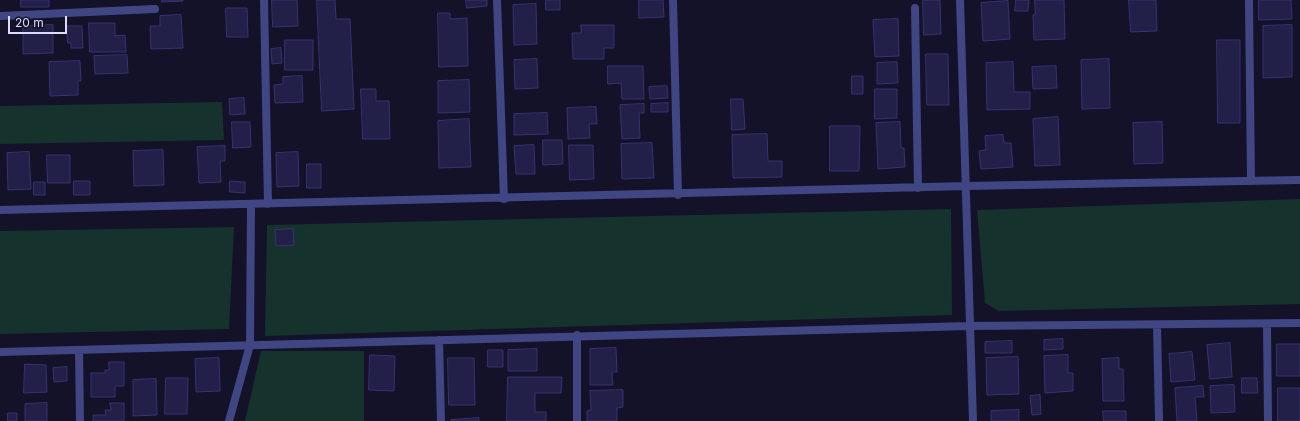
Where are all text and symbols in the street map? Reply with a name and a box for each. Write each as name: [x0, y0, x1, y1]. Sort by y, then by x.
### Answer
scale bar: [10, 8, 69, 34]
text: 20 m: [15, 15, 44, 30]

